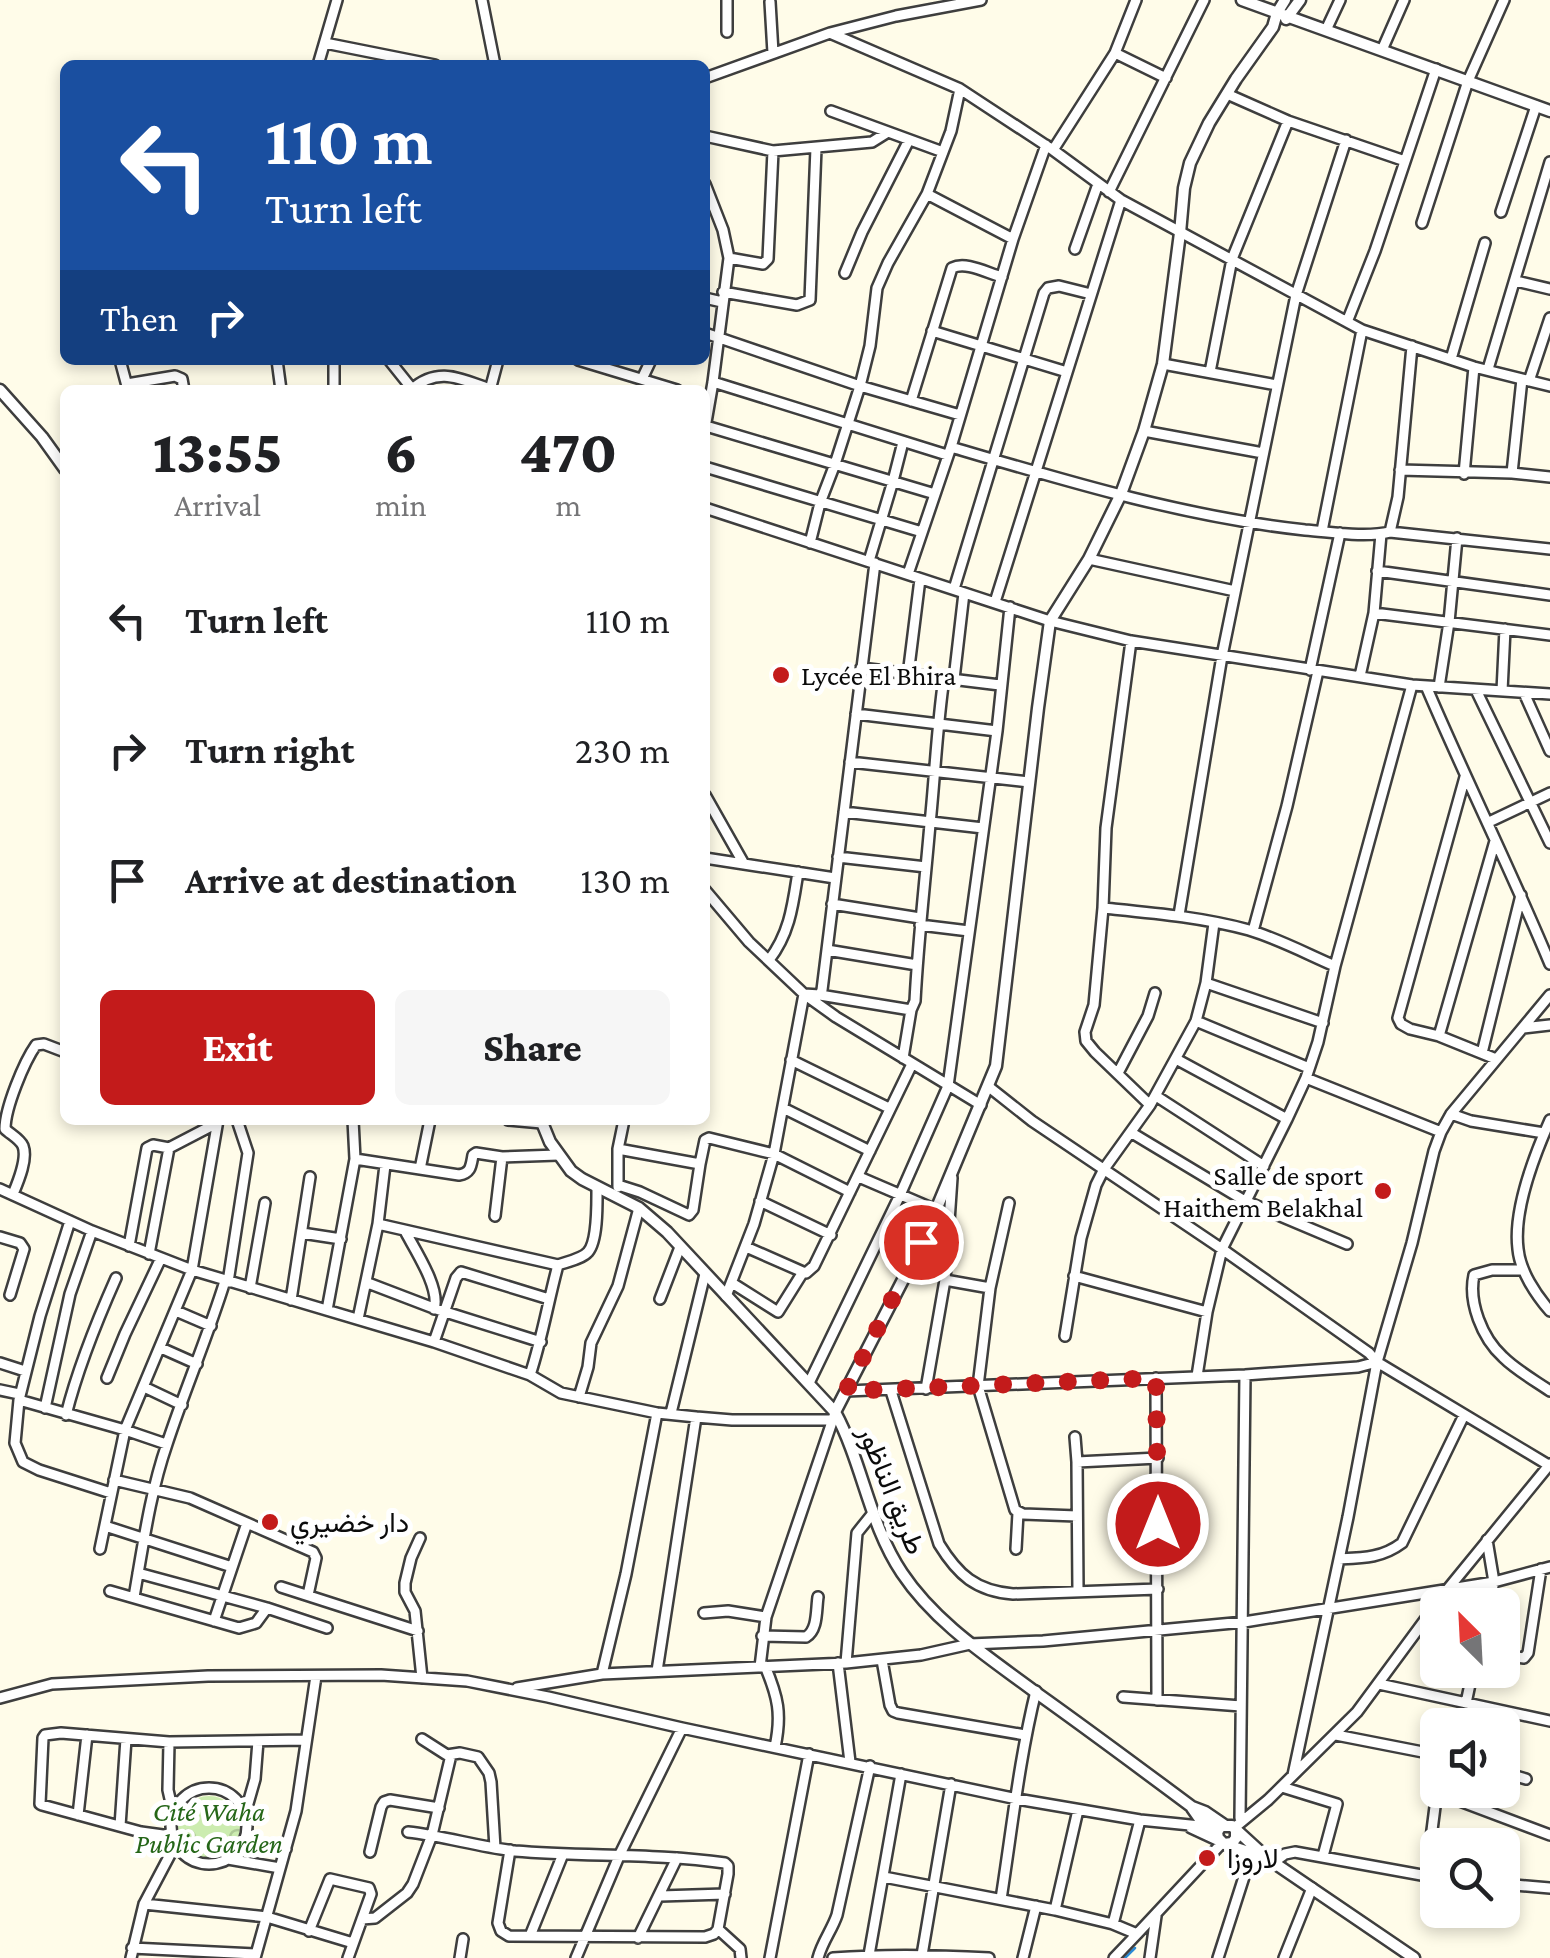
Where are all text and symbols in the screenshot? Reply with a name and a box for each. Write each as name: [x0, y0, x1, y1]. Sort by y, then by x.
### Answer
icon: left: [100, 100, 230, 230]
text: 110 m: [265, 101, 433, 179]
text: Turn left: [265, 183, 422, 233]
icon: right: [198, 290, 253, 345]
text: Then: [100, 297, 178, 339]
text: 13:55: [153, 418, 283, 485]
text: 6: [384, 418, 418, 485]
text: 470: [519, 418, 617, 485]
text: Arrival: [174, 487, 261, 523]
text: min: [375, 487, 427, 523]
text: m: [555, 487, 581, 523]
icon: left: [100, 593, 155, 648]
text: Turn left: [185, 599, 328, 641]
text: 110 m: [586, 599, 670, 641]
place label: Lycée El Bhira: [801, 660, 956, 691]
marker: Lycée El Bhira: [770, 664, 792, 686]
icon: right: [100, 723, 155, 778]
text: Turn right: [185, 729, 354, 771]
text: 230 m: [575, 729, 670, 771]
icon: arrive: [100, 853, 155, 908]
text: Arrive at destination: [185, 859, 517, 901]
text: 130 m: [580, 859, 670, 901]
button: Exit: [100, 990, 375, 1105]
button: Share: [395, 990, 670, 1105]
place label: Salle de sport Haithem Belakhal: [1163, 1160, 1364, 1223]
marker: Salle de sport Haithem Belakhal: [1372, 1180, 1394, 1202]
pin: [879, 1200, 964, 1285]
icon: arrive: [894, 1215, 949, 1270]
street label: طريق الناظور: [850, 1420, 932, 1560]
position arrow: [1106, 1472, 1210, 1576]
place label: دار خضيري: [290, 1507, 409, 1545]
marker: دار خضيري: [259, 1511, 281, 1533]
north arrow: [1420, 1588, 1520, 1688]
map controls: [1420, 1588, 1520, 1928]
button: sound: [1420, 1708, 1520, 1808]
park label: Cité Waha Public Garden: [135, 1796, 283, 1859]
button: search: [1420, 1828, 1520, 1928]
place label: لاروزا: [1227, 1843, 1279, 1876]
marker: لاروزا: [1196, 1847, 1218, 1869]

